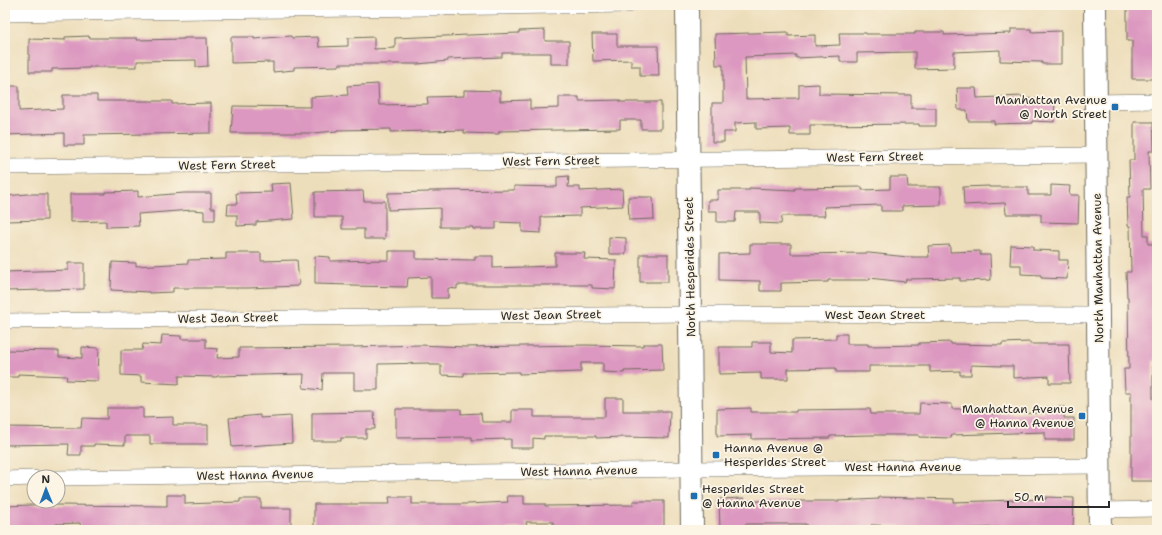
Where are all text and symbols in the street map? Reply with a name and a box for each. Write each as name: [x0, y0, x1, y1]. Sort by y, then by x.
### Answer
place label: Manhattan Avenue @ North Street: [995, 92, 1107, 122]
marker: Manhattan Avenue @ North Street: [1110, 102, 1120, 112]
street label: West Fern Street: [826, 148, 924, 166]
street label: West Fern Street: [502, 152, 600, 170]
street label: West Fern Street: [178, 156, 276, 174]
street label: North Manhattan Avenue: [1089, 193, 1107, 343]
street label: North Hesperides Street: [681, 197, 699, 337]
street label: West Jean Street: [501, 306, 601, 324]
street label: West Jean Street: [825, 307, 925, 323]
street label: West Jean Street: [178, 309, 278, 327]
place label: Manhattan Avenue @ Hanna Avenue: [962, 401, 1074, 431]
marker: Manhattan Avenue @ Hanna Avenue: [1077, 411, 1087, 421]
place label: Hanna Avenue @ Hesperides Street: [724, 440, 826, 470]
marker: Hanna Avenue @ Hesperides Street: [711, 450, 721, 460]
street label: West Hanna Avenue: [844, 459, 962, 475]
street label: West Hanna Avenue: [520, 462, 638, 480]
street label: West Hanna Avenue: [196, 466, 314, 484]
north arrow: [26, 469, 66, 509]
text: N: [41, 472, 51, 487]
place label: Hesperides Street @ Hanna Avenue: [702, 481, 804, 511]
scale bar: [1008, 483, 1109, 509]
text: 50 m: [1014, 489, 1044, 505]
marker: Hesperides Street @ Hanna Avenue: [689, 491, 699, 501]

